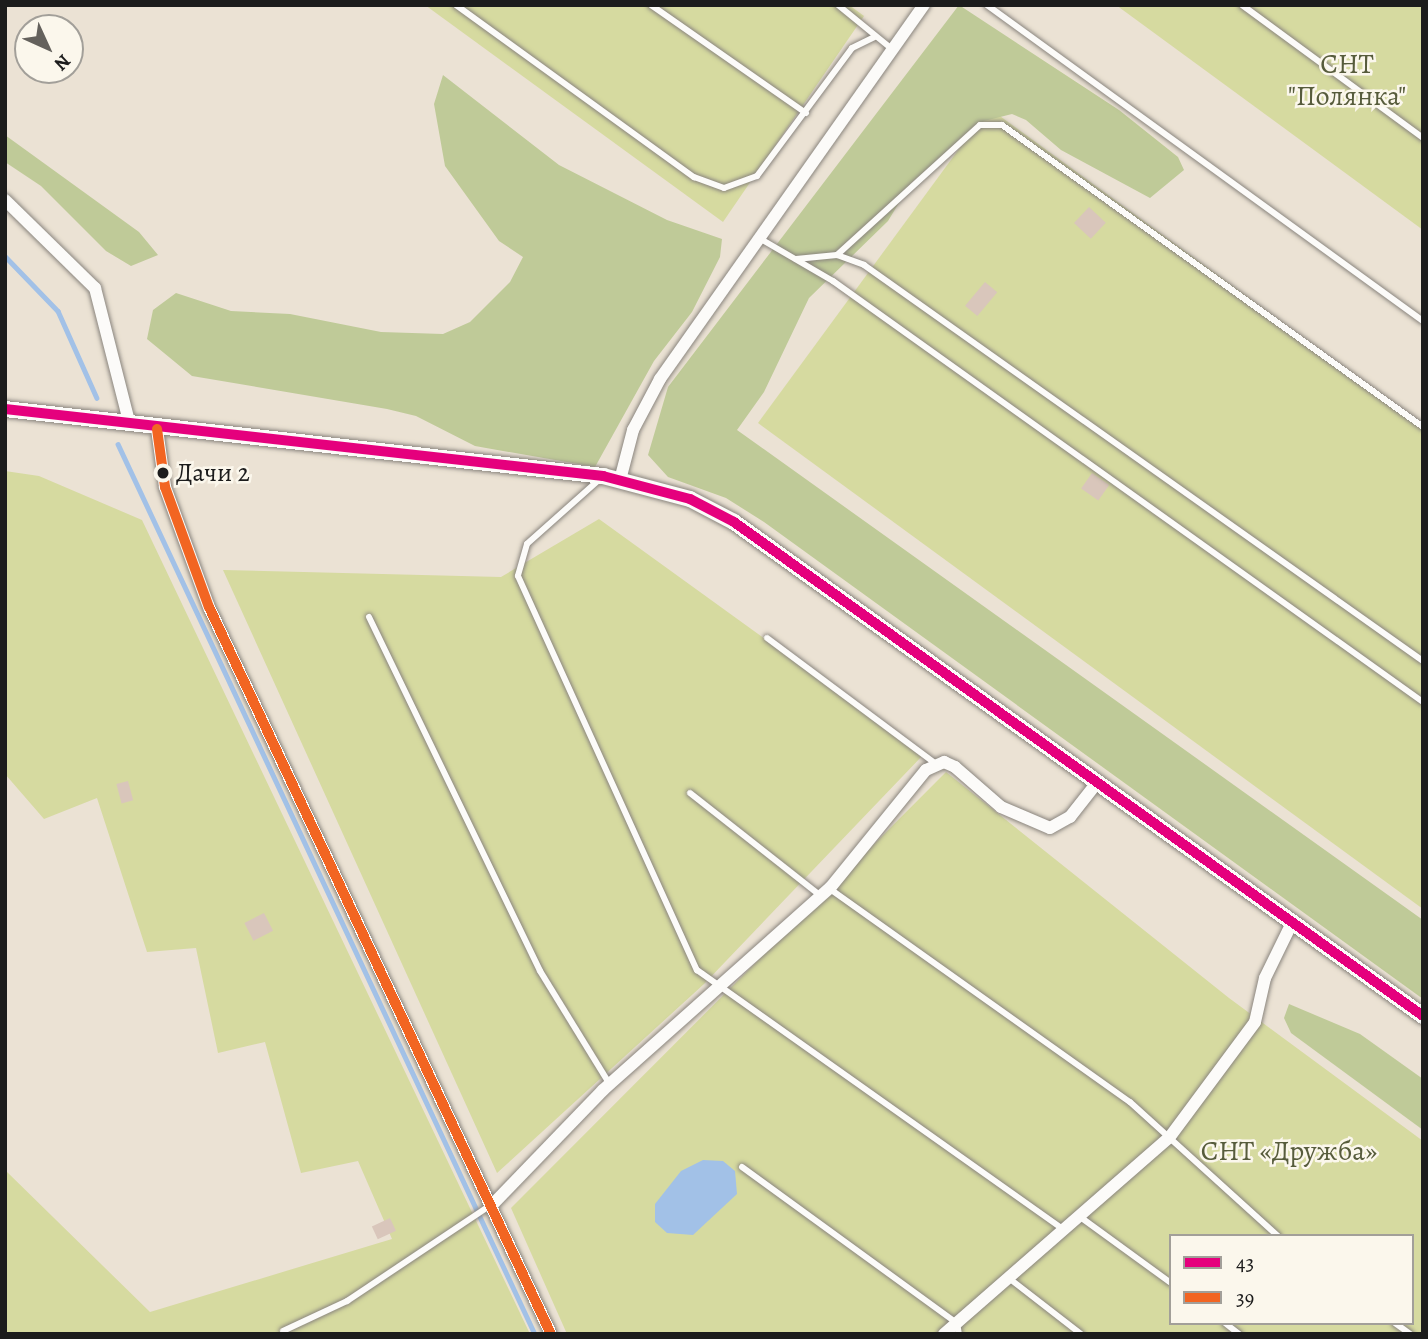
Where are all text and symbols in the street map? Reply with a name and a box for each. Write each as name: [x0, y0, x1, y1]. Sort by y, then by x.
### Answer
north arrow: [14, 14, 84, 84]
park label: СНТ "Полянка": [1288, 47, 1406, 113]
text: N: [48, 48, 77, 77]
place label: Дачи 2: [176, 457, 250, 489]
marker: Дачи 2: [156, 466, 170, 480]
park label: СНТ «Дружба»: [1201, 1134, 1377, 1168]
legend: [1169, 1234, 1414, 1325]
text: 43: [1236, 1249, 1254, 1277]
text: 39: [1236, 1284, 1254, 1312]

